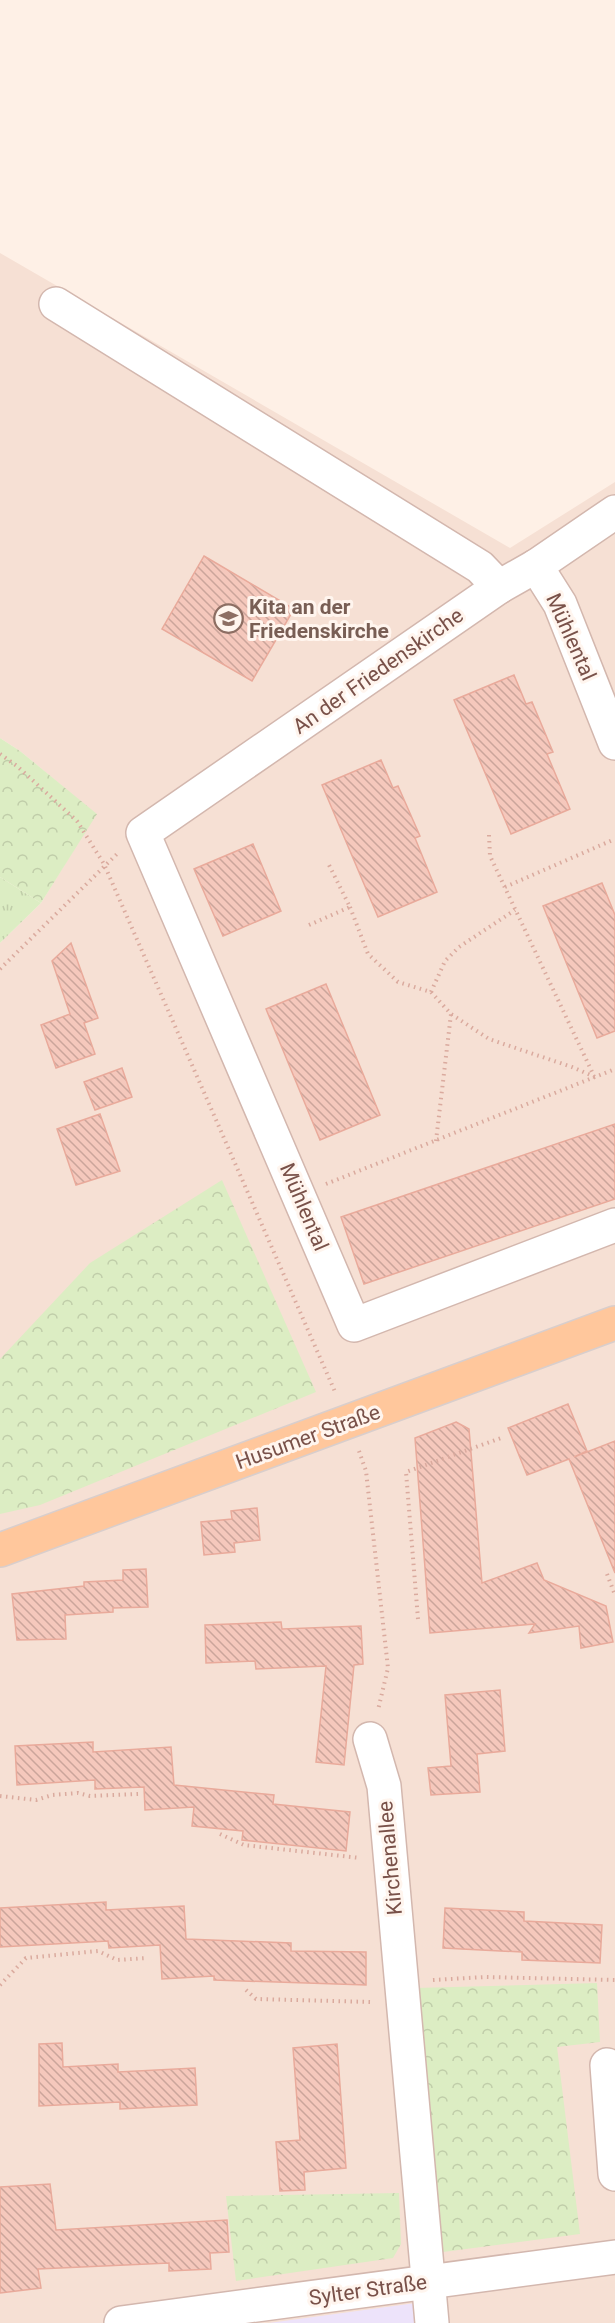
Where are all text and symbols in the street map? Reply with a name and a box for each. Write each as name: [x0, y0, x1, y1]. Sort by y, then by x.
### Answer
street label: Mühlental: [541, 590, 601, 684]
place label: Kita an der Friedenskirche: [249, 595, 389, 643]
school or university icon: Kita an der Friedenskirche: [212, 603, 244, 635]
street label: An der Friedenskirche: [288, 603, 468, 739]
street label: Mühlental: [275, 1160, 333, 1254]
street label: Husumer Straße: [233, 1400, 383, 1474]
street label: Kirchenallee: [373, 1800, 407, 1916]
street label: Sylter Straße: [307, 2270, 429, 2310]

